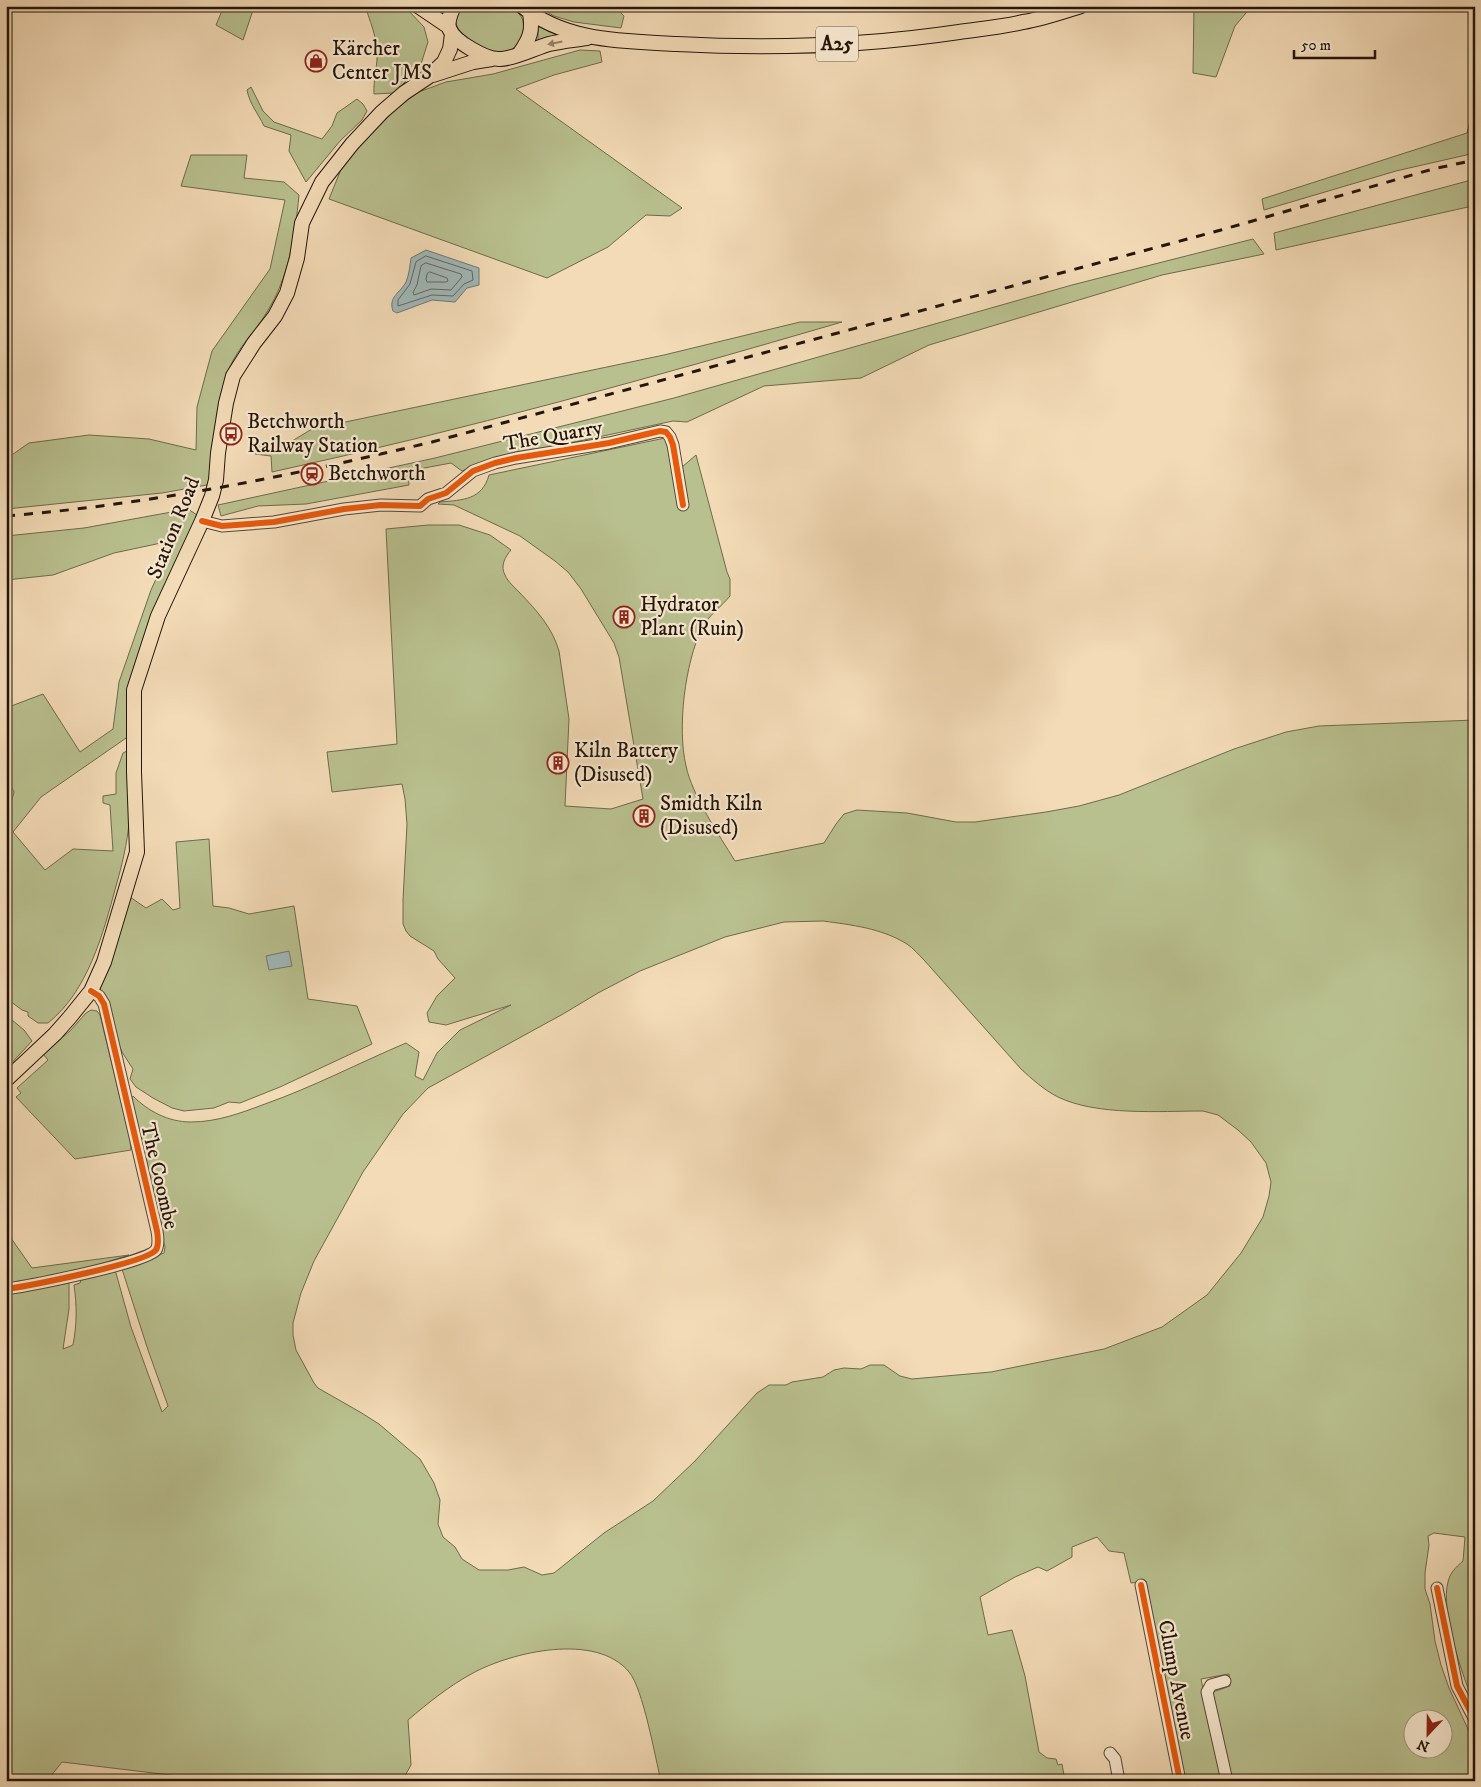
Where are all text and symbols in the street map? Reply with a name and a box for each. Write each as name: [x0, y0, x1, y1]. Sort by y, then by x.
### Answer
road number: A25: [816, 27, 858, 62]
scale bar: [1294, 28, 1375, 60]
place label: Kärcher Center JMS: [332, 36, 432, 86]
text: 50 m: [1301, 36, 1331, 55]
one-way arrow: [547, 39, 562, 47]
shop icon: Kärcher Center JMS: [304, 49, 328, 73]
place label: Betchworth Railway Station: [247, 409, 378, 459]
street label: The Quarry: [501, 414, 606, 458]
bus stop icon: Betchworth Railway Station: [219, 422, 243, 446]
place label: Betchworth: [328, 461, 426, 487]
station icon: Betchworth: [300, 462, 324, 486]
street label: Station Road: [142, 473, 206, 583]
place label: Hydrator Plant (Ruin): [640, 592, 744, 642]
building icon: Hydrator Plant (Ruin): [612, 605, 636, 629]
place label: Kiln Battery (Disused): [574, 738, 679, 788]
building icon: Kiln Battery (Disused): [546, 751, 570, 775]
place label: Smidth Kiln (Disused): [660, 791, 762, 841]
building icon: Smidth Kiln (Disused): [632, 804, 656, 828]
street label: The Coombe: [134, 1120, 184, 1232]
street label: Clump Avenue: [1152, 1618, 1200, 1743]
north arrow: [1404, 1710, 1454, 1760]
text: N: [1414, 1734, 1432, 1756]

